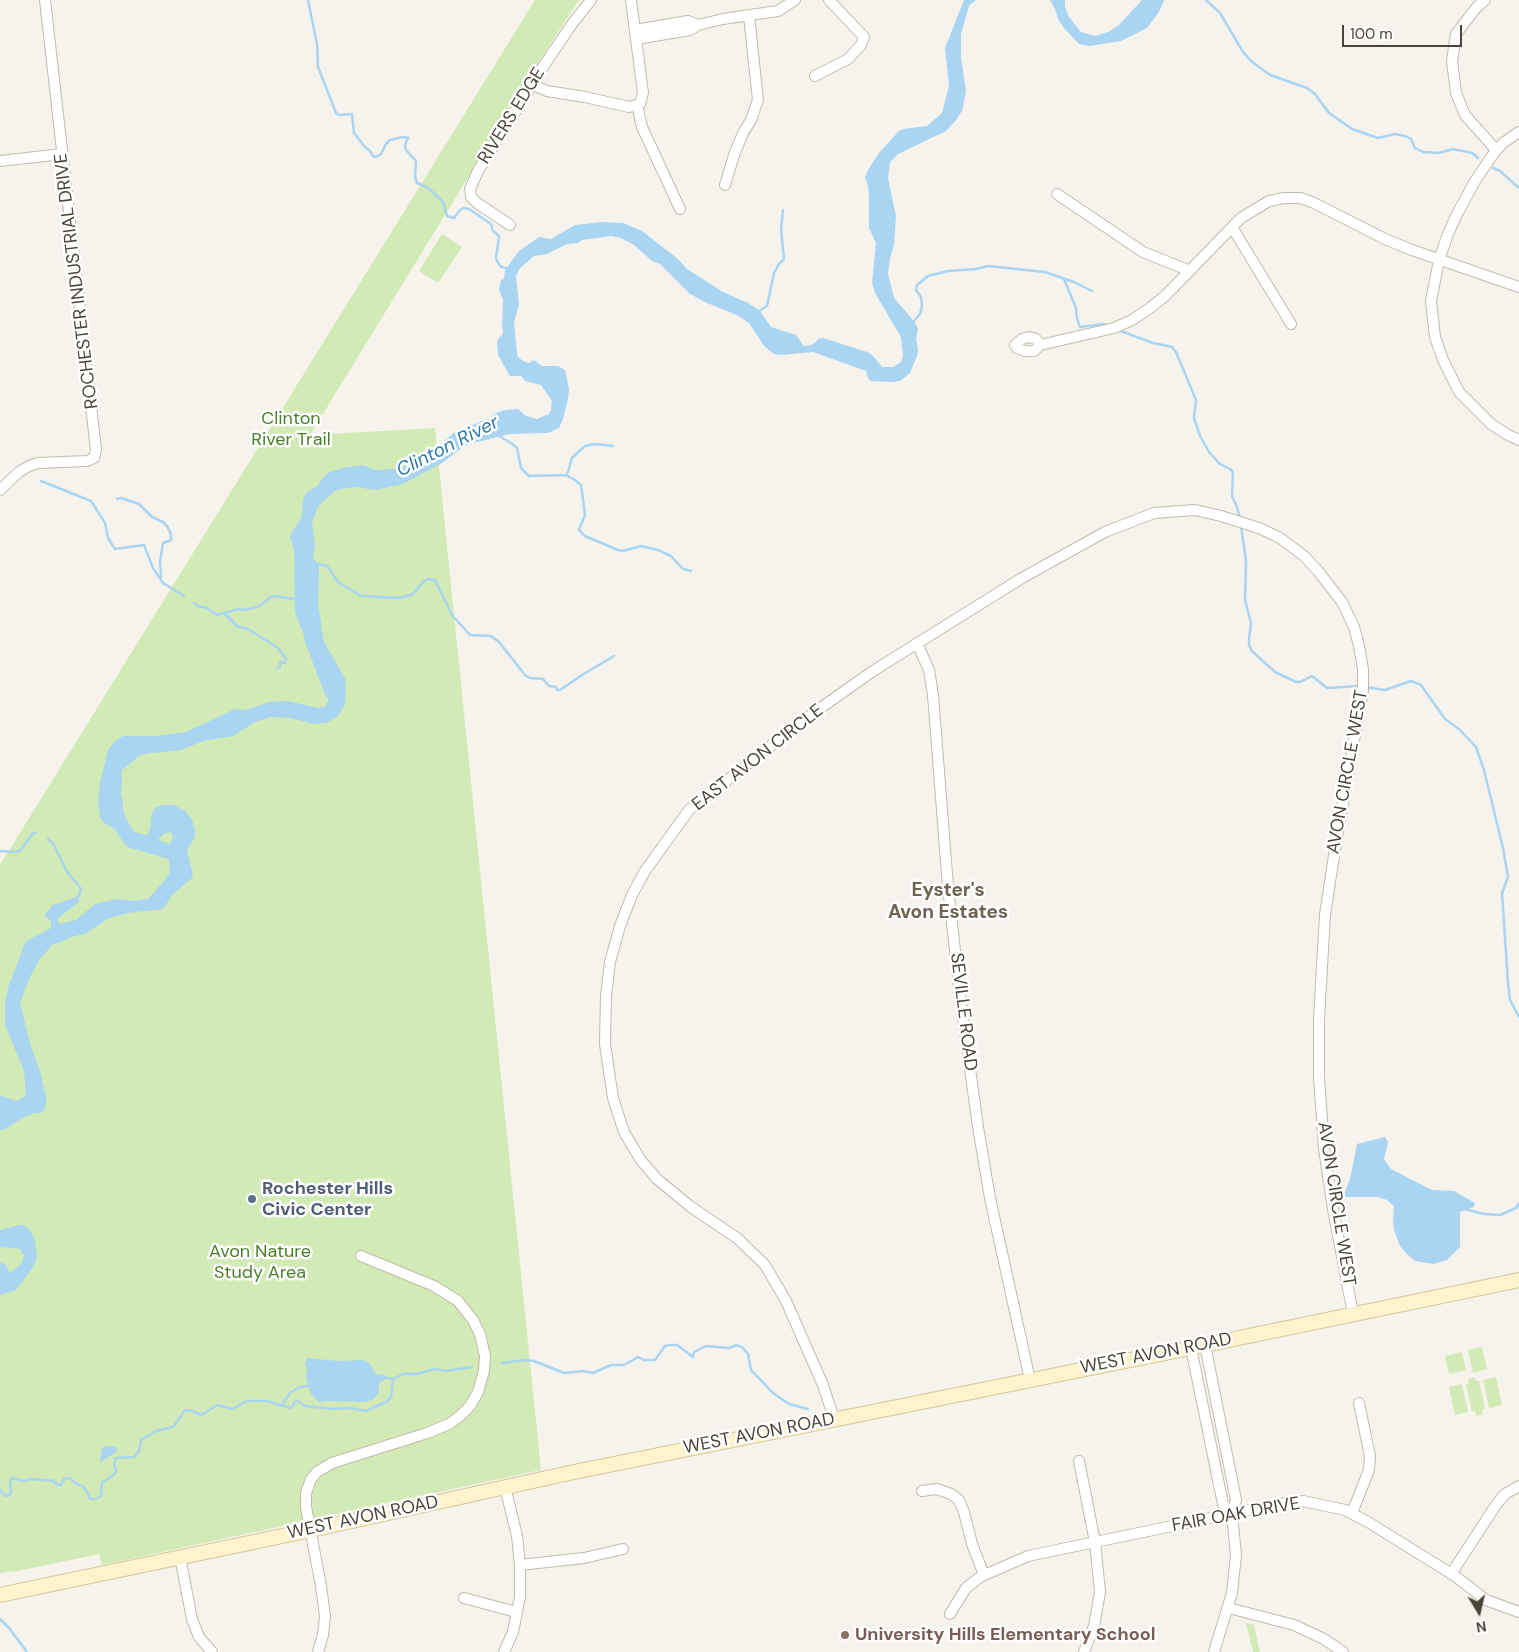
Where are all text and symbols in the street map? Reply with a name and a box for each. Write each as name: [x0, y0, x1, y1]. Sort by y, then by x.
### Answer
scale bar: [1344, 15, 1464, 47]
text: 100 m: [1350, 24, 1393, 44]
street label: RIVERS EDGE: [474, 64, 550, 168]
street label: ROCHESTER INDUSTRIAL DRIVE: [51, 152, 103, 410]
park label: Clinton River Trail: [251, 408, 331, 450]
water label: Clinton River: [393, 411, 503, 483]
street label: AVON CIRCLE WEST: [1323, 688, 1373, 856]
street label: EAST AVON CIRCLE: [688, 700, 828, 816]
district label: Eyster's Avon Estates: [888, 880, 1008, 924]
street label: SEVILLE ROAD: [945, 952, 981, 1072]
street label: AVON CIRCLE WEST: [1312, 1120, 1360, 1288]
place label: Rochester Hills Civic Center: [262, 1178, 393, 1220]
marker: Rochester Hills Civic Center: [246, 1193, 258, 1205]
park label: Avon Nature Study Area: [209, 1241, 311, 1284]
street label: WEST AVON ROAD: [1079, 1329, 1233, 1379]
street label: WEST AVON ROAD: [682, 1409, 836, 1459]
street label: WEST AVON ROAD: [286, 1491, 440, 1545]
street label: FAIR OAK DRIVE: [1170, 1493, 1302, 1537]
north arrow: [1454, 1587, 1504, 1637]
text: N: [1475, 1617, 1488, 1637]
place label: University Hills Elementary School: [855, 1624, 1155, 1646]
marker: University Hills Elementary School: [839, 1629, 851, 1641]

